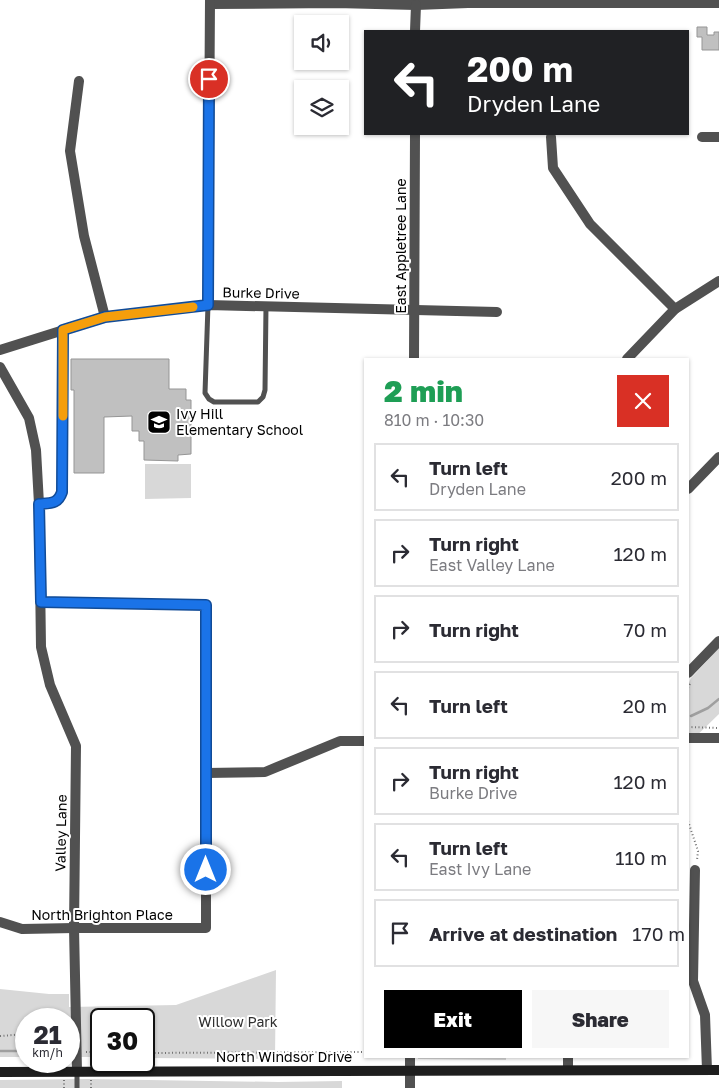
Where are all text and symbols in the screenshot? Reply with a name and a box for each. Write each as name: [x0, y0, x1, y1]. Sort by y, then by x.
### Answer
map controls: [294, 15, 349, 135]
button: sound: [294, 15, 349, 70]
text: 200 m: [467, 48, 573, 90]
icon: left: [384, 50, 449, 115]
pin: [188, 58, 230, 100]
icon: arrive: [195, 65, 223, 93]
button: layers: [294, 80, 349, 135]
text: Dryden Lane: [467, 90, 600, 117]
street label: East Appletree Lane: [392, 178, 409, 314]
street label: Burke Drive: [222, 283, 300, 302]
text: 2 min: [384, 373, 463, 409]
button: close: [617, 375, 669, 427]
place label: Ivy Hill Elementary School: [176, 405, 303, 438]
school or university icon: Ivy Hill Elementary School: [146, 409, 172, 435]
text: 810 m · 10:30: [384, 410, 484, 430]
text: Turn left: [429, 456, 508, 479]
icon: left: [386, 463, 414, 491]
text: 200 m: [611, 466, 667, 489]
text: Dryden Lane: [429, 479, 526, 499]
text: Turn right: [429, 532, 519, 555]
icon: right: [386, 539, 414, 567]
text: 120 m: [613, 542, 667, 565]
text: East Valley Lane: [429, 555, 555, 575]
icon: right: [386, 615, 414, 643]
text: Turn right: [429, 618, 519, 641]
text: 70 m: [624, 618, 667, 641]
icon: left: [386, 691, 414, 719]
text: Turn left: [429, 694, 508, 717]
text: 20 m: [623, 694, 667, 717]
text: Turn right: [429, 760, 519, 783]
icon: right: [386, 767, 414, 795]
text: 120 m: [613, 770, 667, 793]
text: Burke Drive: [429, 783, 517, 803]
street label: Valley Lane: [51, 794, 70, 872]
text: Turn left: [429, 836, 508, 859]
position arrow: [179, 843, 231, 895]
icon: left: [386, 843, 414, 871]
text: 110 m: [615, 846, 667, 869]
text: East Ivy Lane: [429, 859, 531, 879]
street label: North Brighton Place: [31, 906, 173, 923]
icon: arrive: [386, 919, 414, 947]
text: Arrive at destination: [429, 922, 617, 945]
text: 170 m: [632, 922, 685, 945]
button: Exit: [384, 990, 522, 1048]
button: Share: [532, 990, 669, 1048]
speed limit sign: 30: [90, 1008, 155, 1073]
park label: Willow Park: [198, 1013, 278, 1030]
text: 21: [33, 1019, 62, 1050]
text: km/h: [32, 1045, 63, 1060]
street label: North Windsor Drive: [216, 1048, 352, 1065]

